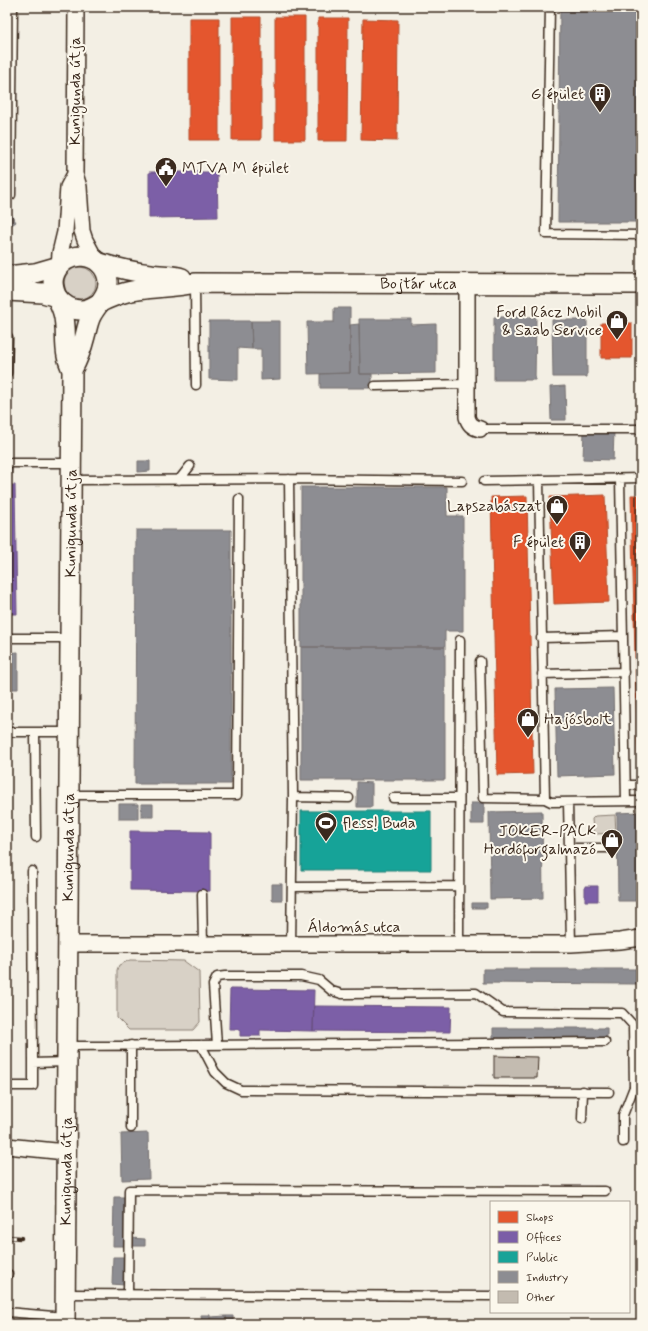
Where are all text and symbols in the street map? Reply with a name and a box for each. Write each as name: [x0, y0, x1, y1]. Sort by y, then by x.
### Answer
street label: Kunigunda útja: [65, 37, 87, 145]
building icon: G épület: [587, 81, 613, 114]
place label: G épület: [531, 84, 584, 105]
public building icon: MTVA M épület: [153, 155, 179, 188]
place label: MTVA M épület: [182, 158, 289, 179]
street label: Bojtár utca: [380, 273, 457, 294]
place label: Ford Rácz Mobil & Saab Service: [496, 302, 602, 341]
shop icon: Ford Rácz Mobil & Saab Service: [604, 308, 630, 341]
street label: Kunigunda útja: [60, 469, 82, 578]
shop icon: Lapszabászat: [544, 493, 570, 526]
place label: Lapszabászat: [447, 496, 542, 517]
building icon: F épület: [567, 529, 593, 562]
place label: F épület: [513, 532, 564, 553]
shop icon: Hajósbolt: [515, 706, 541, 739]
place label: Hajósbolt: [544, 709, 612, 730]
street label: Kunigunda útja: [58, 793, 80, 901]
sports icon: fless! Buda: [313, 810, 339, 843]
place label: fless! Buda: [342, 813, 416, 834]
place label: JOKER-PACK Hordóforgalmazó: [484, 821, 596, 862]
shop icon: JOKER-PACK Hordóforgalmazó: [599, 827, 625, 860]
street label: Áldomás utca: [308, 917, 401, 938]
street label: Kunigunda útja: [55, 1117, 78, 1225]
legend: [490, 1201, 630, 1313]
text: Shops: [526, 1210, 553, 1226]
text: Offices: [526, 1230, 561, 1246]
text: Public: [526, 1250, 558, 1266]
text: Industry: [526, 1270, 568, 1286]
text: Other: [526, 1290, 555, 1306]

